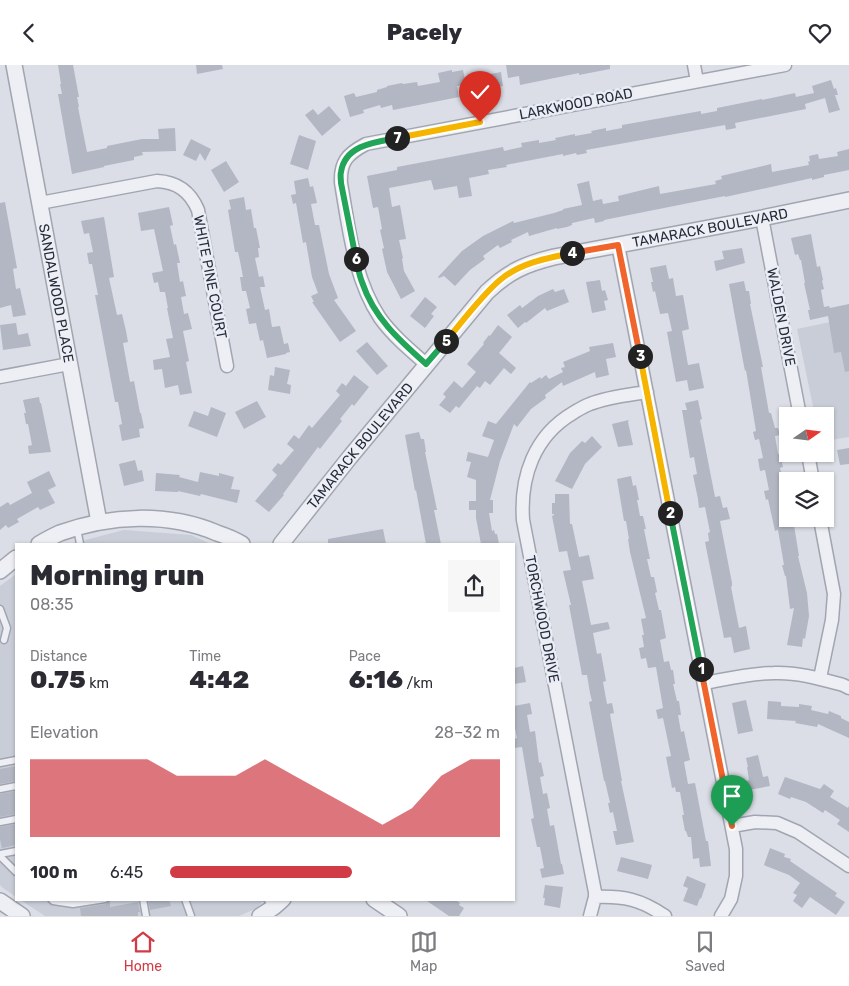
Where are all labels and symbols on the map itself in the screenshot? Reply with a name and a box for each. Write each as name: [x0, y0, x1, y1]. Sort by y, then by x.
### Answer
pin: [459, 71, 501, 122]
street label: LARKWOOD ROAD: [518, 85, 634, 123]
pin: 7: [384, 125, 410, 151]
street label: TAMARACK BOULEVARD: [631, 204, 789, 251]
street label: WHITE PINE COURT: [190, 214, 230, 340]
street label: SANDALWOOD PLACE: [35, 222, 78, 364]
pin: 4: [560, 241, 584, 265]
pin: 6: [344, 247, 368, 271]
street label: WALDEN DRIVE: [763, 266, 799, 368]
pin: 5: [434, 329, 458, 353]
pin: 3: [628, 343, 652, 369]
street label: TAMARACK BOULEVARD: [304, 379, 417, 512]
north arrow: [779, 407, 834, 463]
pin: 2: [658, 501, 682, 525]
street label: TORCHWOOD DRIVE: [521, 554, 563, 684]
pin: 1: [688, 657, 714, 681]
pin: [711, 775, 753, 826]

